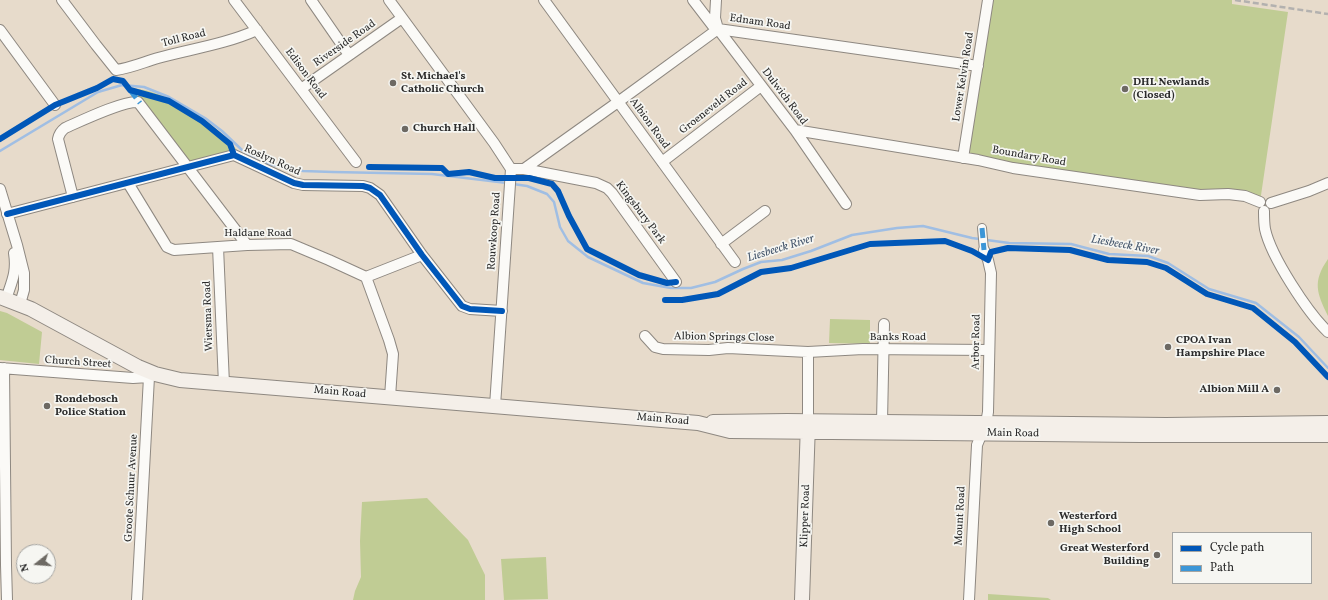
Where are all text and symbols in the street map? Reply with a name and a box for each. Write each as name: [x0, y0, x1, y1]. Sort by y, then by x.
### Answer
street label: Ednam Road: [729, 12, 791, 34]
street label: Riverside Road: [311, 18, 379, 70]
street label: Toll Road: [161, 27, 207, 51]
street label: Lower Kelvin Road: [950, 31, 978, 123]
street label: Edison Road: [282, 46, 328, 102]
street label: Dulwich Road: [758, 66, 810, 128]
place label: St. Michael's Catholic Church: [401, 70, 484, 96]
street label: Groeneveld Road: [677, 76, 751, 138]
place label: DHL Newlands (Closed): [1133, 76, 1209, 102]
marker: St. Michael's Catholic Church: [388, 78, 398, 88]
marker: DHL Newlands (Closed): [1120, 84, 1130, 94]
street label: Albion Road: [626, 96, 672, 152]
place label: Church Hall: [413, 122, 475, 136]
marker: Church Hall: [400, 124, 410, 134]
street label: Roslyn Road: [242, 143, 302, 179]
street label: Boundary Road: [991, 144, 1067, 170]
street label: Kingsbury Park: [612, 179, 668, 247]
street label: Rouwkoop Road: [486, 191, 504, 271]
street label: Haldane Road: [224, 227, 292, 241]
water label: Liesbeeck River: [746, 232, 816, 266]
water label: Liesbeeck River: [1090, 233, 1160, 259]
street label: Wiersma Road: [201, 280, 217, 352]
street label: Arbor Road: [970, 314, 984, 370]
street label: Albion Springs Close: [674, 331, 774, 345]
street label: Banks Road: [870, 331, 926, 345]
place label: CPOA Ivan Hampshire Place: [1176, 334, 1265, 360]
marker: CPOA Ivan Hampshire Place: [1163, 342, 1173, 352]
street label: Church Street: [44, 354, 112, 372]
place label: Albion Mill A: [1199, 383, 1269, 397]
street label: Main Road: [313, 384, 367, 402]
marker: Albion Mill A: [1272, 385, 1282, 395]
place label: Rondebosch Police Station: [55, 393, 126, 419]
marker: Rondebosch Police Station: [42, 401, 52, 411]
street label: Main Road: [636, 411, 690, 429]
street label: Main Road: [987, 427, 1039, 441]
street label: Groote Schuur Avenue: [123, 434, 141, 542]
street label: Klipper Road: [798, 484, 814, 548]
street label: Mount Road: [953, 486, 969, 546]
place label: Westerford High School: [1059, 510, 1121, 536]
marker: Westerford High School: [1046, 518, 1056, 528]
legend: [1172, 532, 1312, 584]
text: Cycle path: [1210, 540, 1265, 556]
place label: Great Westerford Building: [1060, 542, 1149, 568]
north arrow: [16, 544, 56, 584]
marker: Great Westerford Building: [1152, 550, 1162, 560]
text: Path: [1210, 560, 1234, 576]
text: N: [17, 561, 33, 573]

